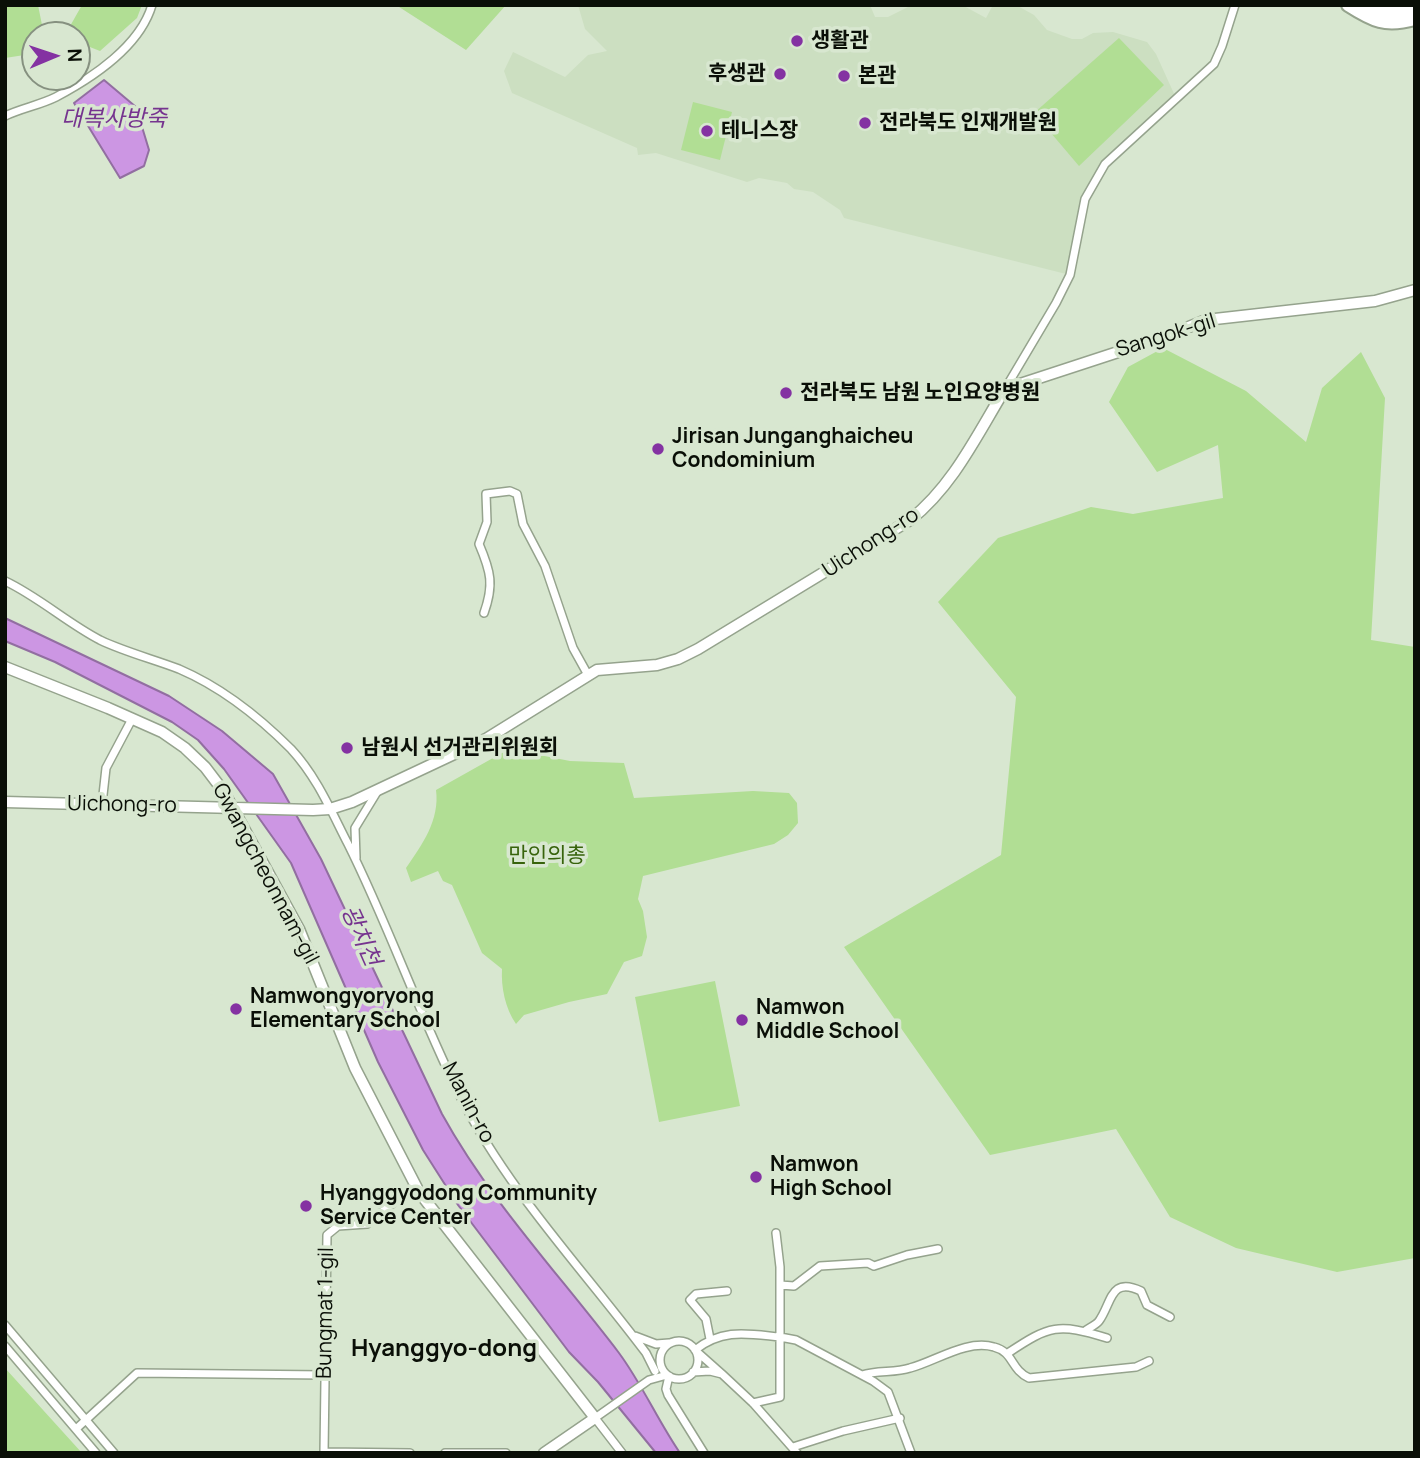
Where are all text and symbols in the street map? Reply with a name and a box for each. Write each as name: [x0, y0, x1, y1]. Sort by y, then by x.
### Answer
north arrow: [21, 21, 91, 91]
place label: 생활관: [811, 28, 869, 54]
marker: 생활관: [789, 33, 805, 49]
text: N: [62, 48, 88, 63]
place label: 후생관: [708, 61, 766, 87]
place label: 본관: [858, 63, 897, 89]
marker: 후생관: [772, 66, 788, 82]
marker: 본관: [836, 68, 852, 84]
water label: 대복사방죽: [61, 106, 167, 134]
place label: 전라북도 인재개발원: [879, 110, 1057, 136]
marker: 전라북도 인재개발원: [857, 115, 873, 131]
place label: 테니스장: [721, 118, 798, 144]
marker: 테니스장: [699, 123, 715, 139]
street label: Sangok-gil: [1113, 309, 1219, 363]
place label: 전라북도 남원 노인요양병원: [800, 380, 1040, 406]
marker: 전라북도 남원 노인요양병원: [778, 385, 794, 401]
place label: Jirisan Junganghaicheu Condominium: [672, 424, 913, 474]
marker: Jirisan Junganghaicheu Condominium: [650, 441, 666, 457]
street label: Uichong-ro: [818, 503, 924, 583]
place label: 남원시 선거관리위원회: [361, 735, 558, 761]
marker: 남원시 선거관리위원회: [339, 740, 355, 756]
street label: Gwangcheonnam-gil: [207, 779, 323, 969]
street label: Uichong-ro: [67, 791, 177, 819]
park label: 만인의총: [508, 843, 586, 869]
water label: 광치천: [334, 901, 386, 971]
place label: Namwongyoryong Elementary School: [250, 984, 441, 1034]
place label: Namwon Middle School: [756, 995, 899, 1045]
marker: Namwongyoryong Elementary School: [228, 1001, 244, 1017]
marker: Namwon Middle School: [734, 1012, 750, 1028]
street label: Manin-ro: [436, 1058, 500, 1148]
place label: Namwon High School: [770, 1152, 892, 1202]
marker: Namwon High School: [748, 1169, 764, 1185]
place label: Hyanggyodong Community Service Center: [320, 1181, 597, 1231]
marker: Hyanggyodong Community Service Center: [298, 1198, 314, 1214]
street label: Bungmat 1-gil: [312, 1247, 340, 1379]
district label: Hyanggyo-dong: [351, 1335, 537, 1363]

